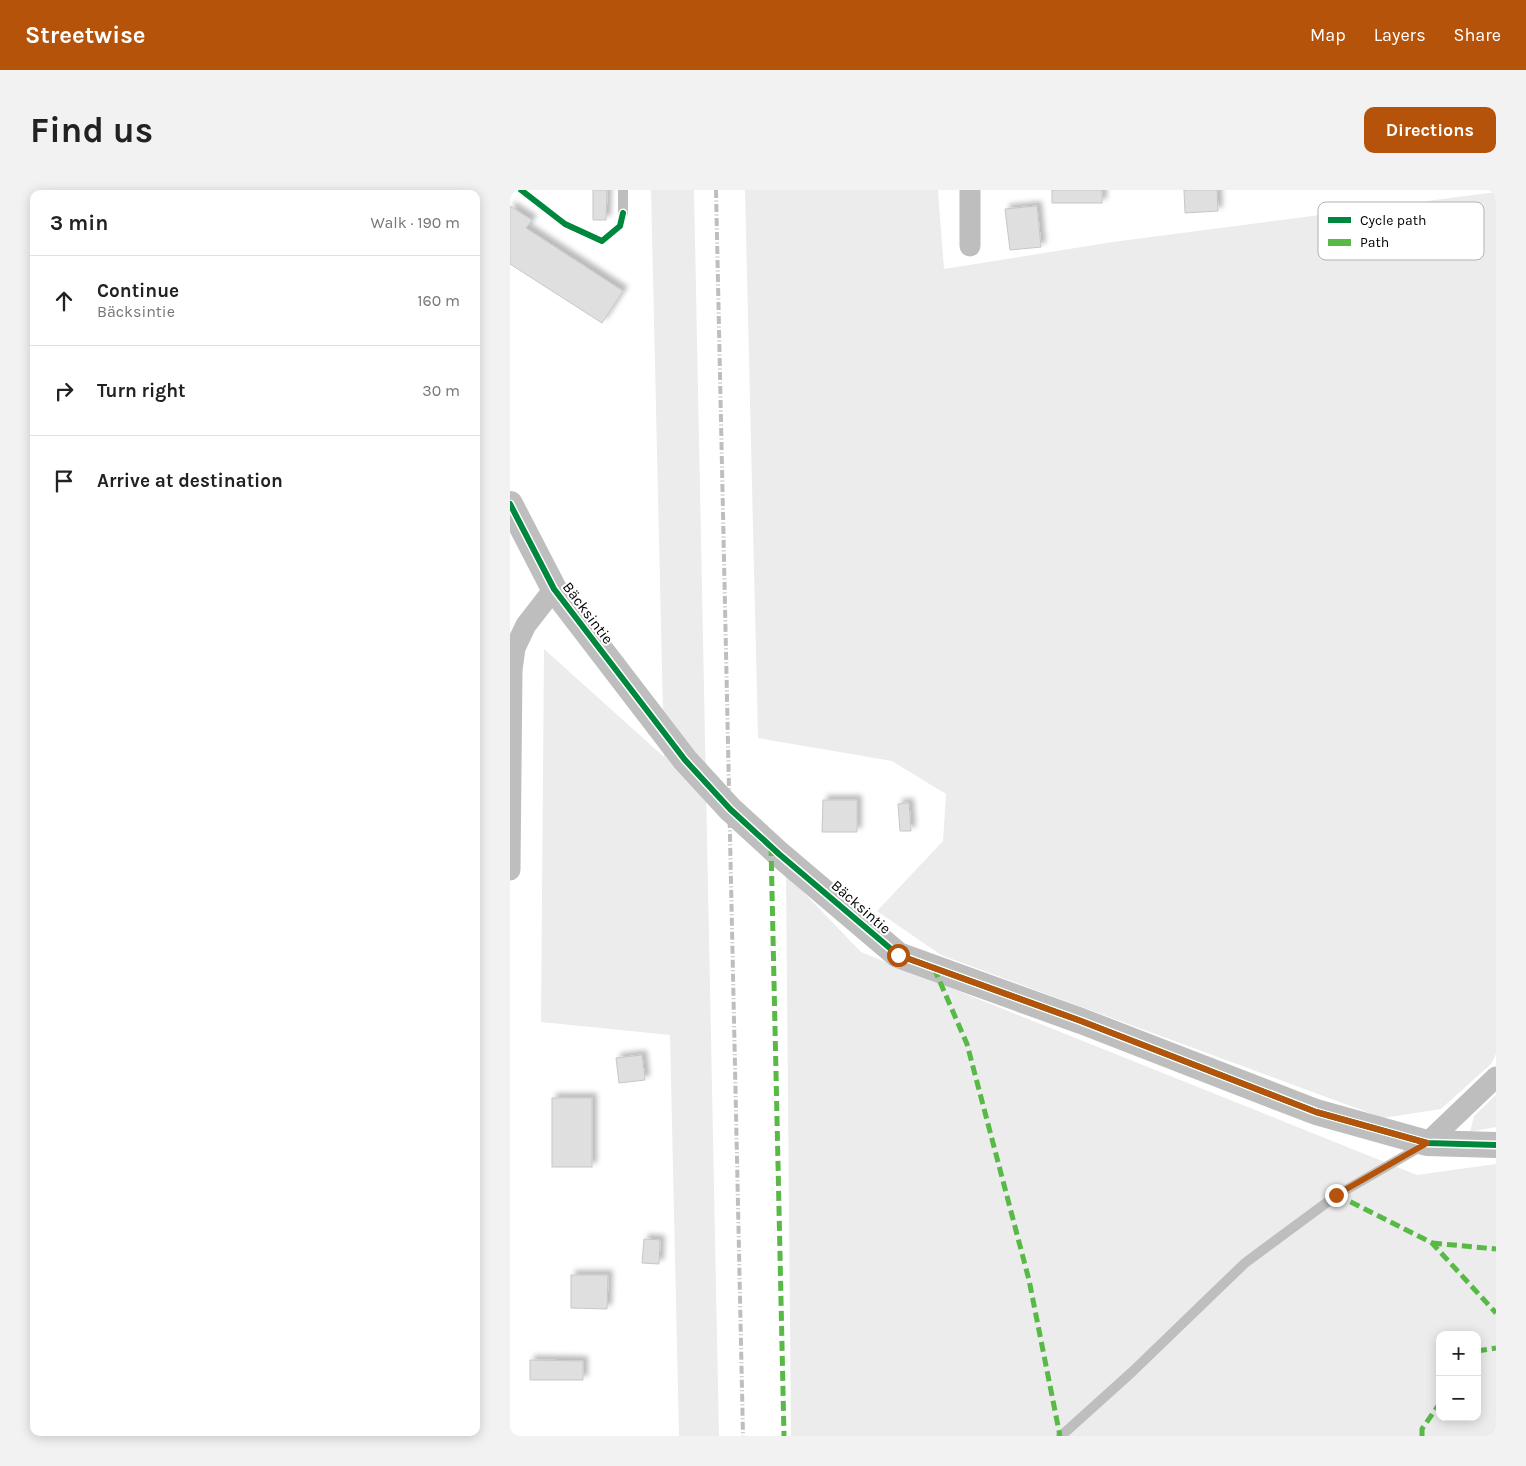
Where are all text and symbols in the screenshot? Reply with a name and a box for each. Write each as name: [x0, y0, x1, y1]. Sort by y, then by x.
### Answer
text: Streetwise: [25, 21, 146, 49]
text: Map: [1310, 24, 1346, 46]
text: Layers: [1374, 24, 1426, 46]
text: Share: [1454, 24, 1501, 46]
button: Directions: [1364, 107, 1496, 153]
text: Find us: [30, 110, 153, 151]
legend: [1318, 202, 1484, 260]
text: 3 min: [50, 211, 108, 235]
text: Cycle path: [1360, 212, 1426, 229]
text: Walk · 190 m: [371, 213, 460, 232]
text: Path: [1360, 234, 1389, 251]
text: Continue: [97, 280, 179, 302]
icon: ahead: [50, 287, 78, 315]
text: 160 m: [417, 291, 460, 310]
text: Bäcksintie: [97, 302, 175, 321]
icon: right: [50, 377, 78, 405]
text: Turn right: [97, 380, 186, 402]
text: 30 m: [422, 381, 460, 400]
icon: arrive: [50, 467, 78, 495]
text: Arrive at destination: [97, 470, 283, 492]
street label: Bäcksintie: [559, 578, 617, 648]
street label: Bäcksintie: [828, 876, 894, 938]
route start: [887, 944, 910, 967]
route end: [1325, 1184, 1348, 1207]
map controls: [1436, 1331, 1481, 1421]
button: +: [1436, 1331, 1481, 1376]
button: −: [1436, 1376, 1481, 1421]

